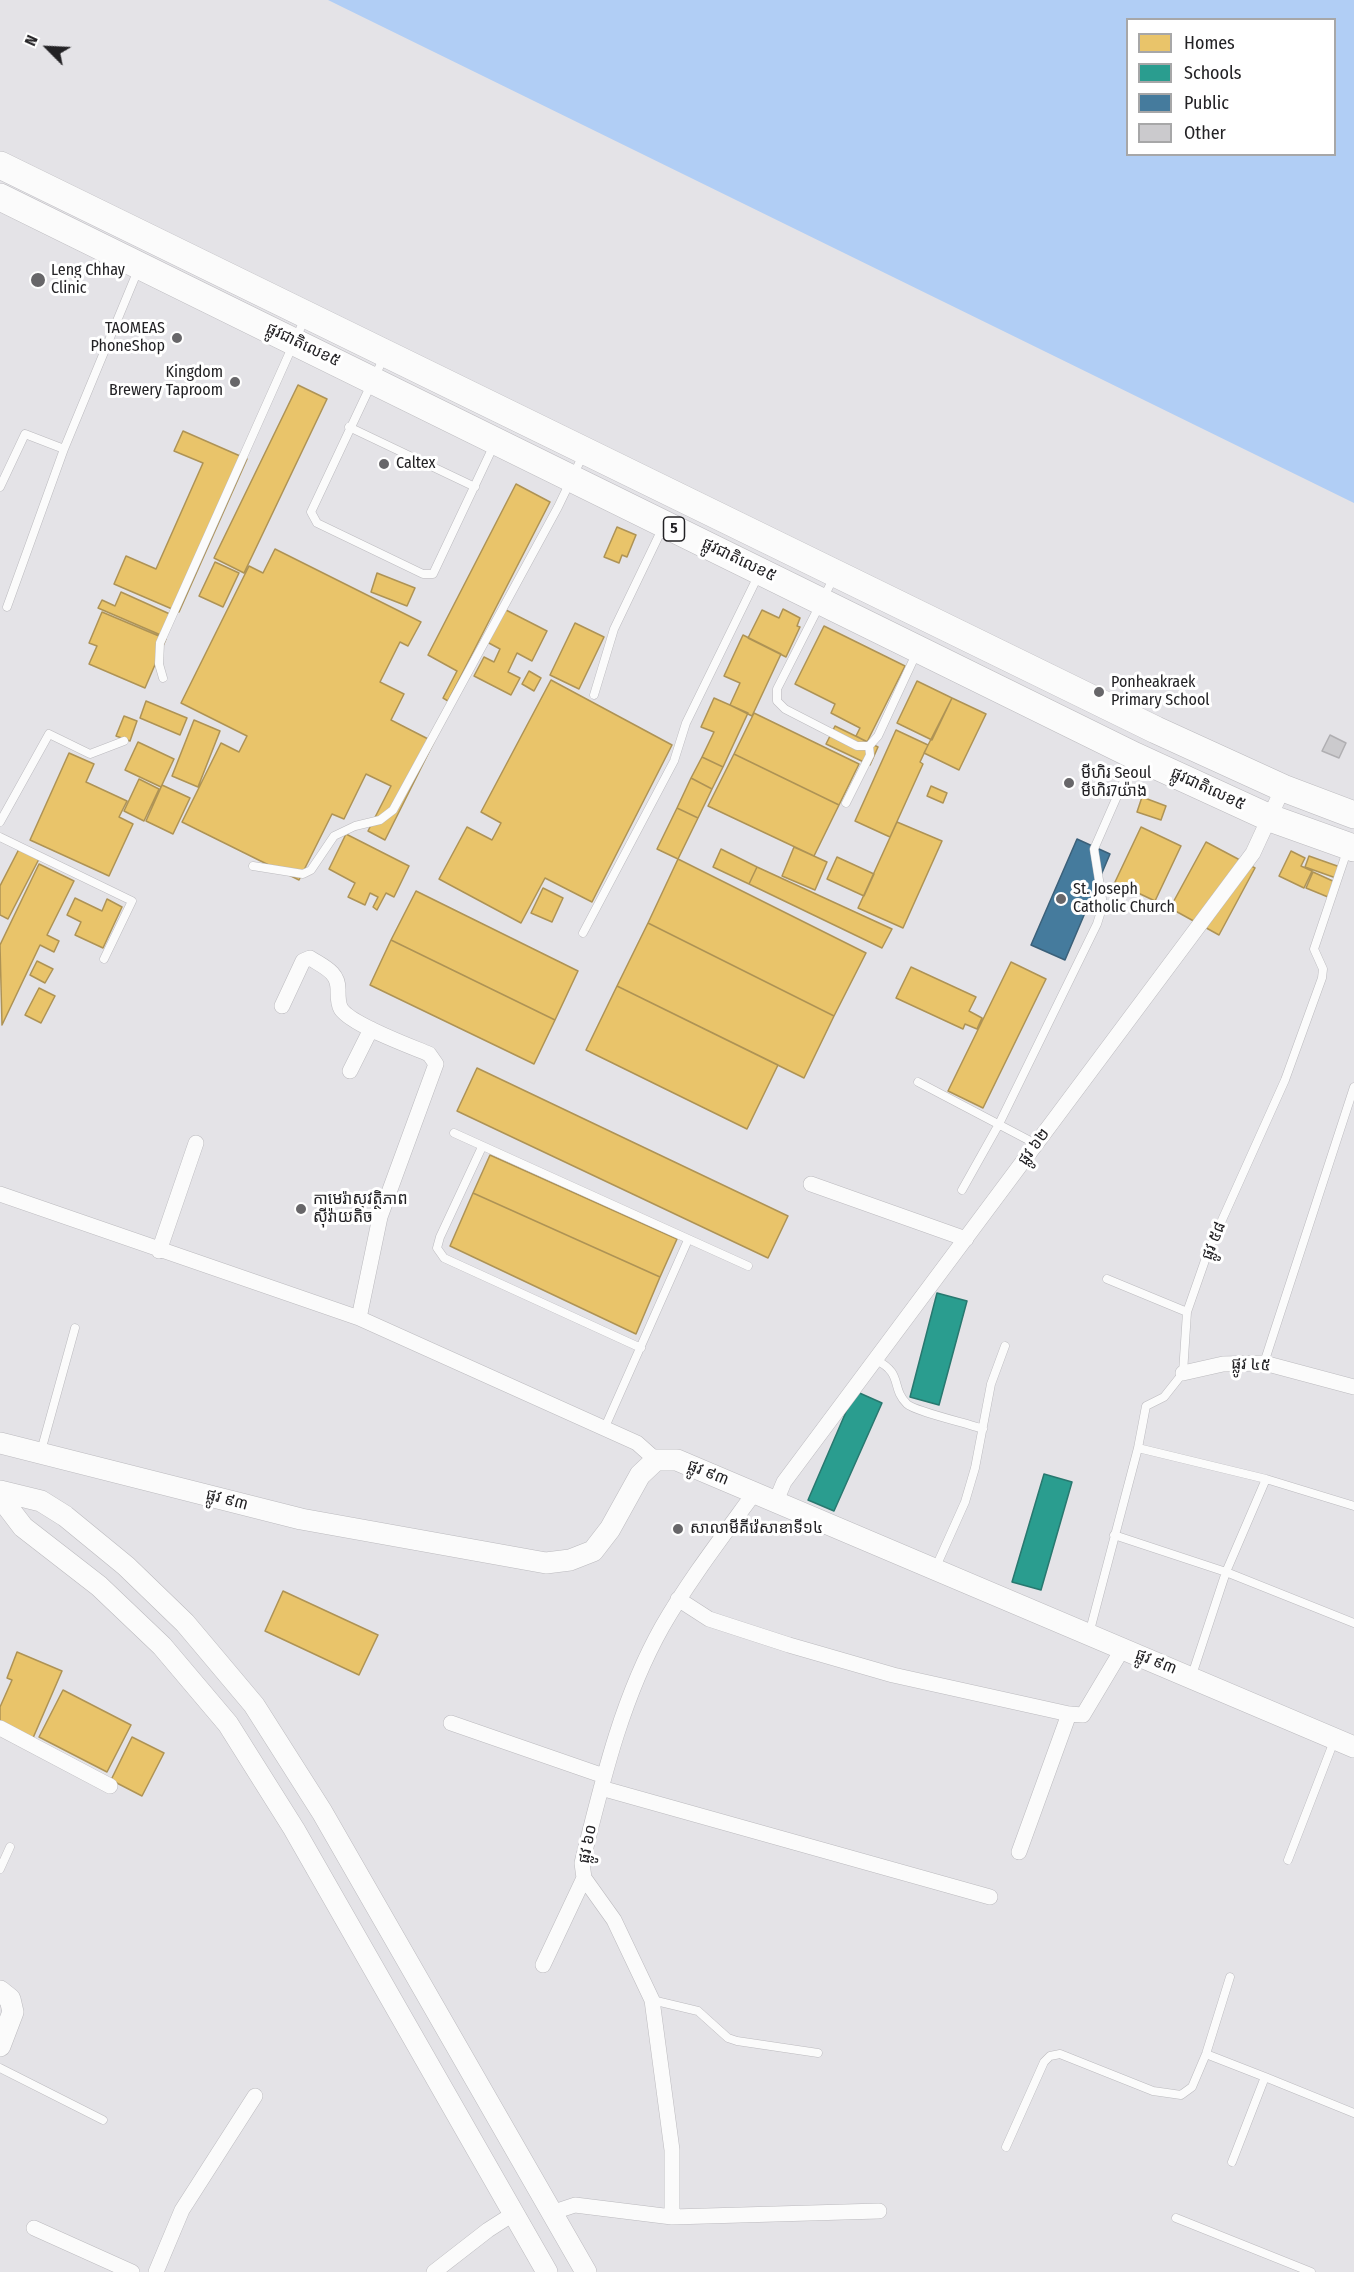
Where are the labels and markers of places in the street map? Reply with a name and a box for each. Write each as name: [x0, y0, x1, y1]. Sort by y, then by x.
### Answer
place label: Leng Chhay Clinic: [51, 261, 125, 299]
marker: Leng Chhay Clinic: [29, 271, 47, 289]
place label: TAOMEAS PhoneShop: [90, 319, 165, 357]
marker: TAOMEAS PhoneShop: [170, 331, 184, 345]
place label: Kingdom Brewery Taproom: [109, 363, 223, 401]
marker: Kingdom Brewery Taproom: [228, 375, 242, 389]
place label: Caltex: [396, 454, 436, 474]
marker: Caltex: [377, 457, 391, 471]
place label: Ponheakraek Primary School: [1111, 673, 1210, 711]
marker: Ponheakraek Primary School: [1092, 685, 1106, 699]
place label: មីហិរ Seoul មីហិរ7យ៉ាង: [1081, 764, 1151, 802]
marker: មីហិរ Seoul មីហិរ7យ៉ាង: [1062, 776, 1076, 790]
place label: St. Joseph Catholic Church: [1073, 880, 1175, 918]
marker: St. Joseph Catholic Church: [1054, 892, 1068, 906]
place label: កាមេរ៉ាសុវត្ថិភាព ស៊ីវ៉ាយតិច: [313, 1190, 408, 1228]
marker: កាមេរ៉ាសុវត្ថិភាព ស៊ីវ៉ាយតិច: [294, 1202, 308, 1216]
place label: សាលាមីគីវ៉េសាខាទី១៤: [690, 1519, 823, 1539]
marker: សាលាមីគីវ៉េសាខាទី១៤: [671, 1522, 685, 1536]

